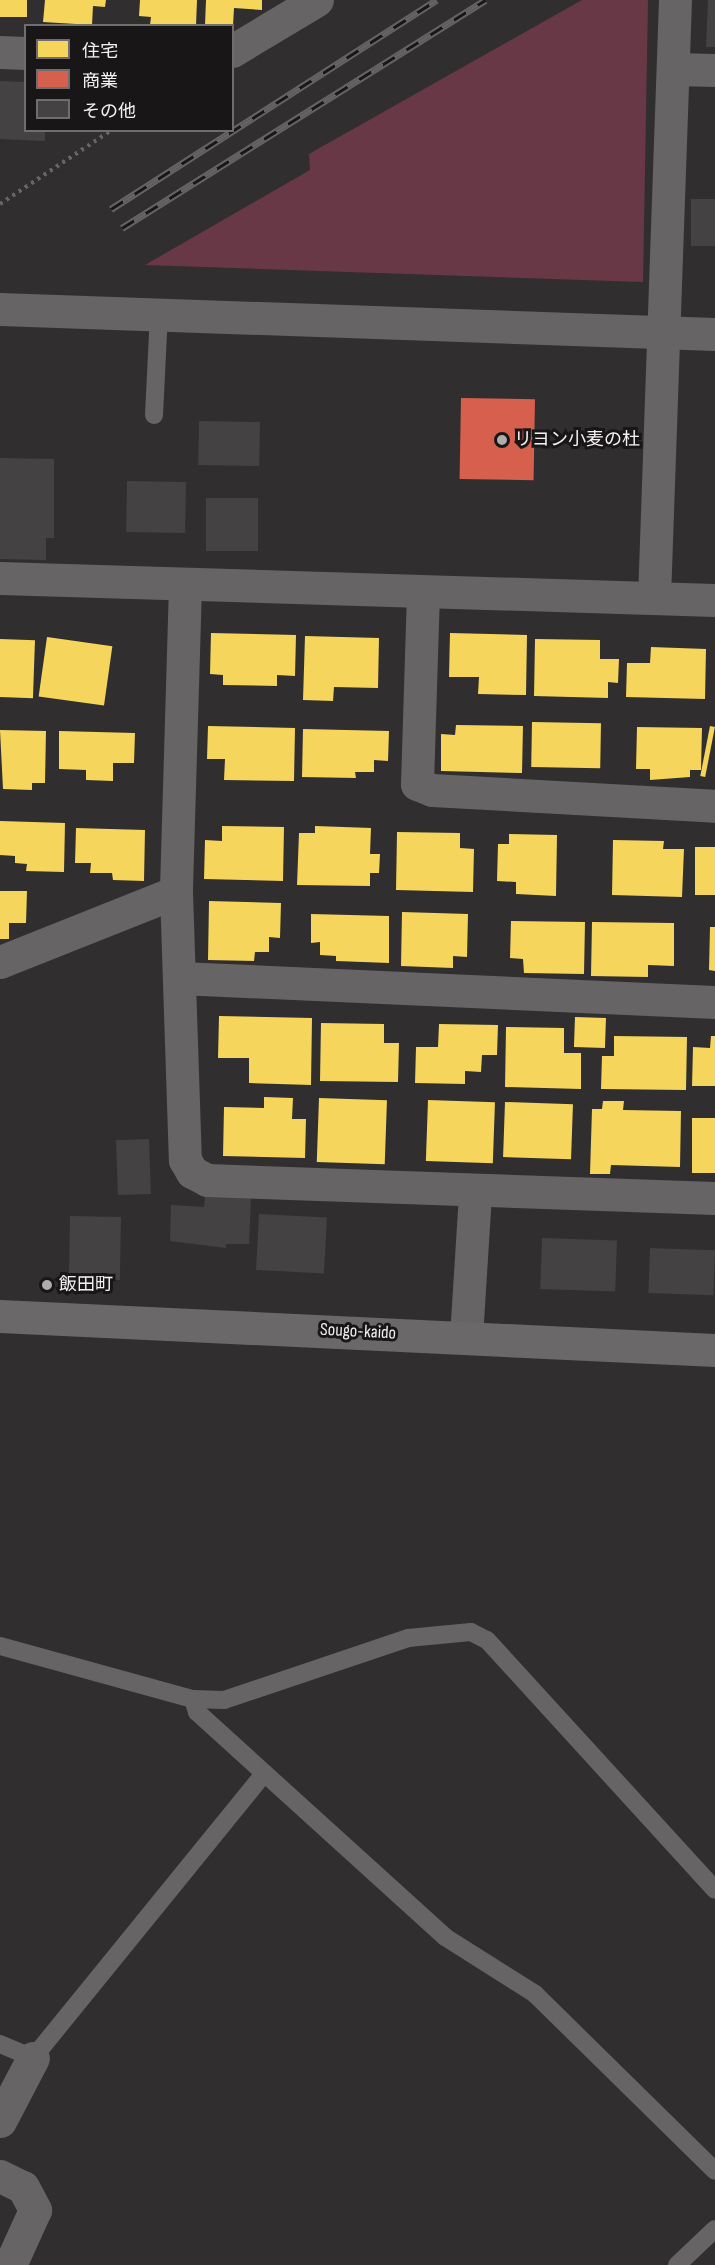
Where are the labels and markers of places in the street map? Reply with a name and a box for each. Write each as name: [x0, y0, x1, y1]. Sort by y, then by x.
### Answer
place label: リヨン小麦の杜: [514, 429, 640, 451]
marker: リヨン小麦の杜: [495, 433, 509, 447]
place label: 飯田町: [59, 1274, 113, 1296]
marker: 飯田町: [40, 1278, 54, 1292]

